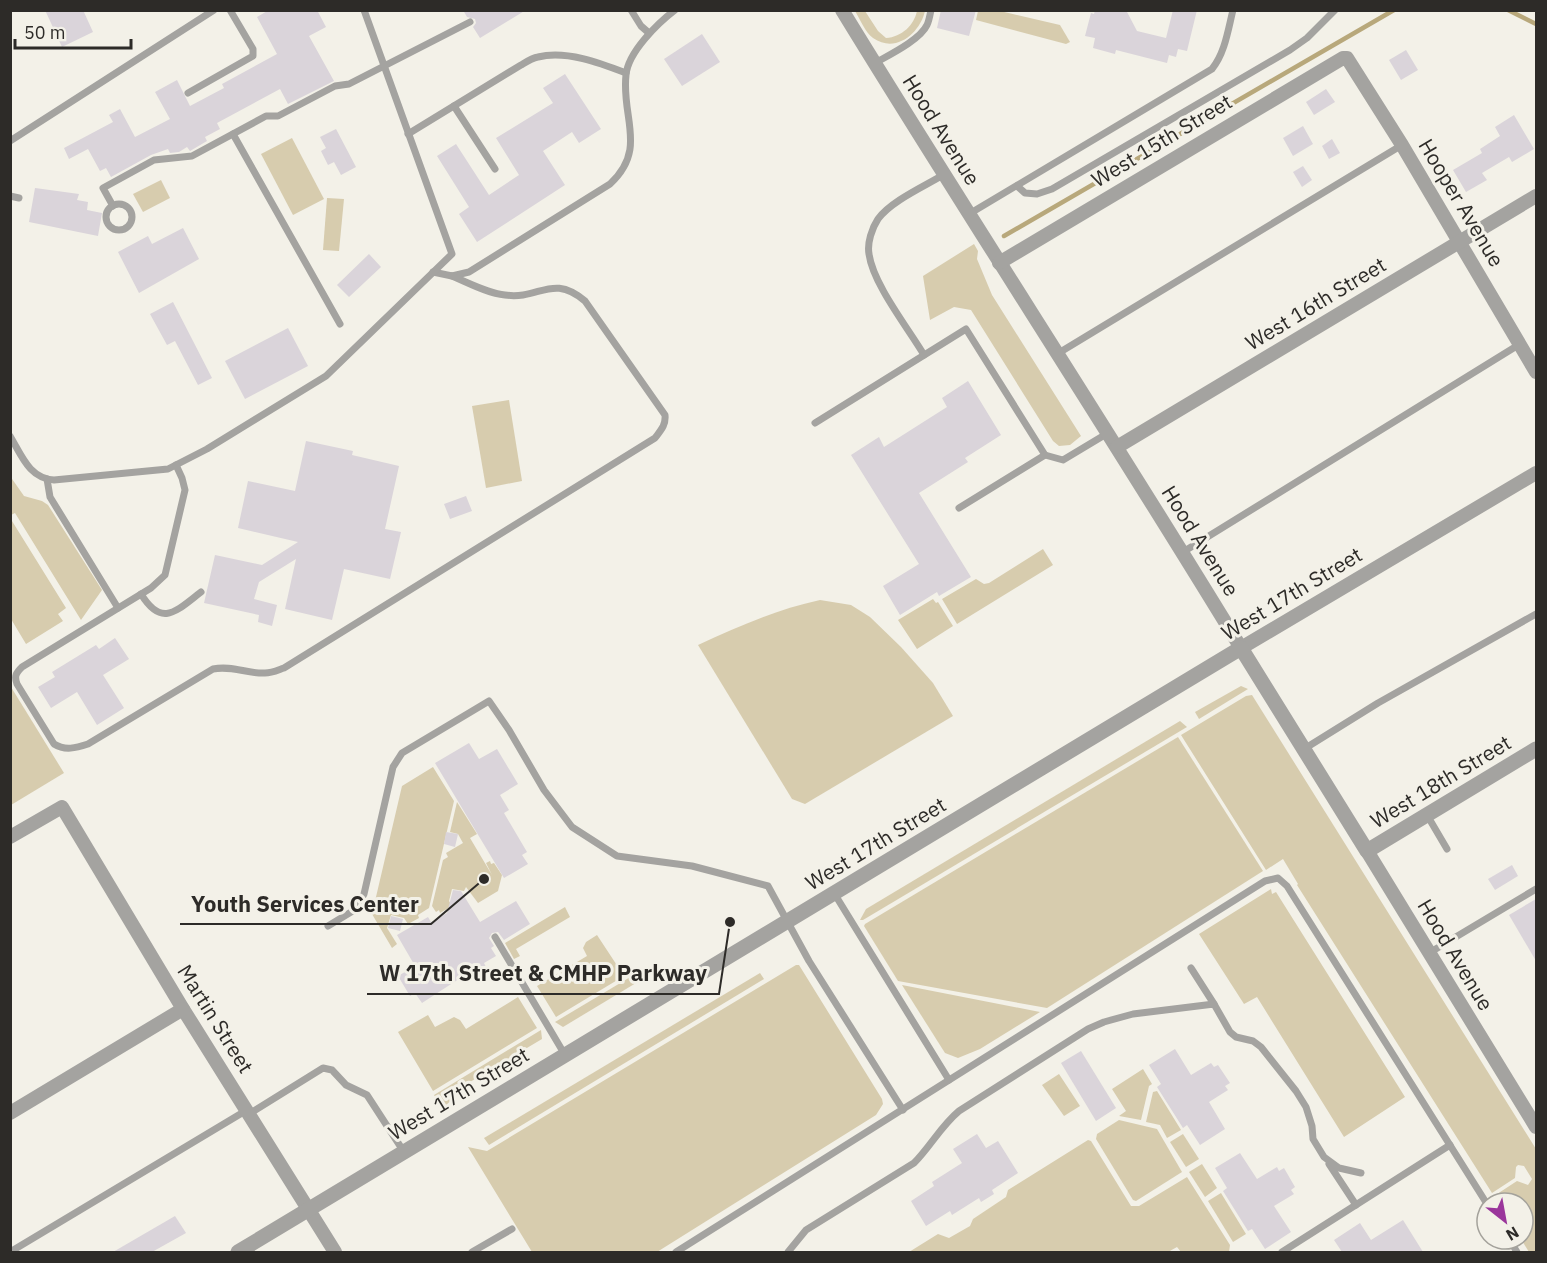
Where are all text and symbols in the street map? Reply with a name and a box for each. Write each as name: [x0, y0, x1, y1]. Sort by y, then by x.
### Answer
scale bar: [15, 12, 130, 50]
text: 50 m: [24, 21, 66, 44]
street label: Hood Avenue: [897, 69, 987, 190]
street label: West 15th Street: [1086, 87, 1237, 193]
street label: Hooper Avenue: [1413, 133, 1511, 272]
street label: West 16th Street: [1240, 250, 1391, 356]
street label: Hood Avenue: [1156, 480, 1246, 601]
street label: West 17th Street: [1216, 540, 1367, 646]
street label: West 18th Street: [1365, 728, 1516, 834]
street label: West 17th Street: [800, 790, 951, 896]
callout: Youth Services Center: [180, 884, 431, 924]
text: Youth Services Center: [191, 889, 419, 918]
street label: Hood Avenue: [1412, 893, 1500, 1016]
callout: W 17th Street & CMHP Parkway: [367, 954, 719, 994]
text: W 17th Street & CMHP Parkway: [379, 958, 707, 987]
street label: Martin Street: [171, 959, 260, 1078]
street label: West 17th Street: [383, 1040, 534, 1146]
north arrow: [1475, 1191, 1535, 1251]
text: N: [1503, 1222, 1523, 1245]

